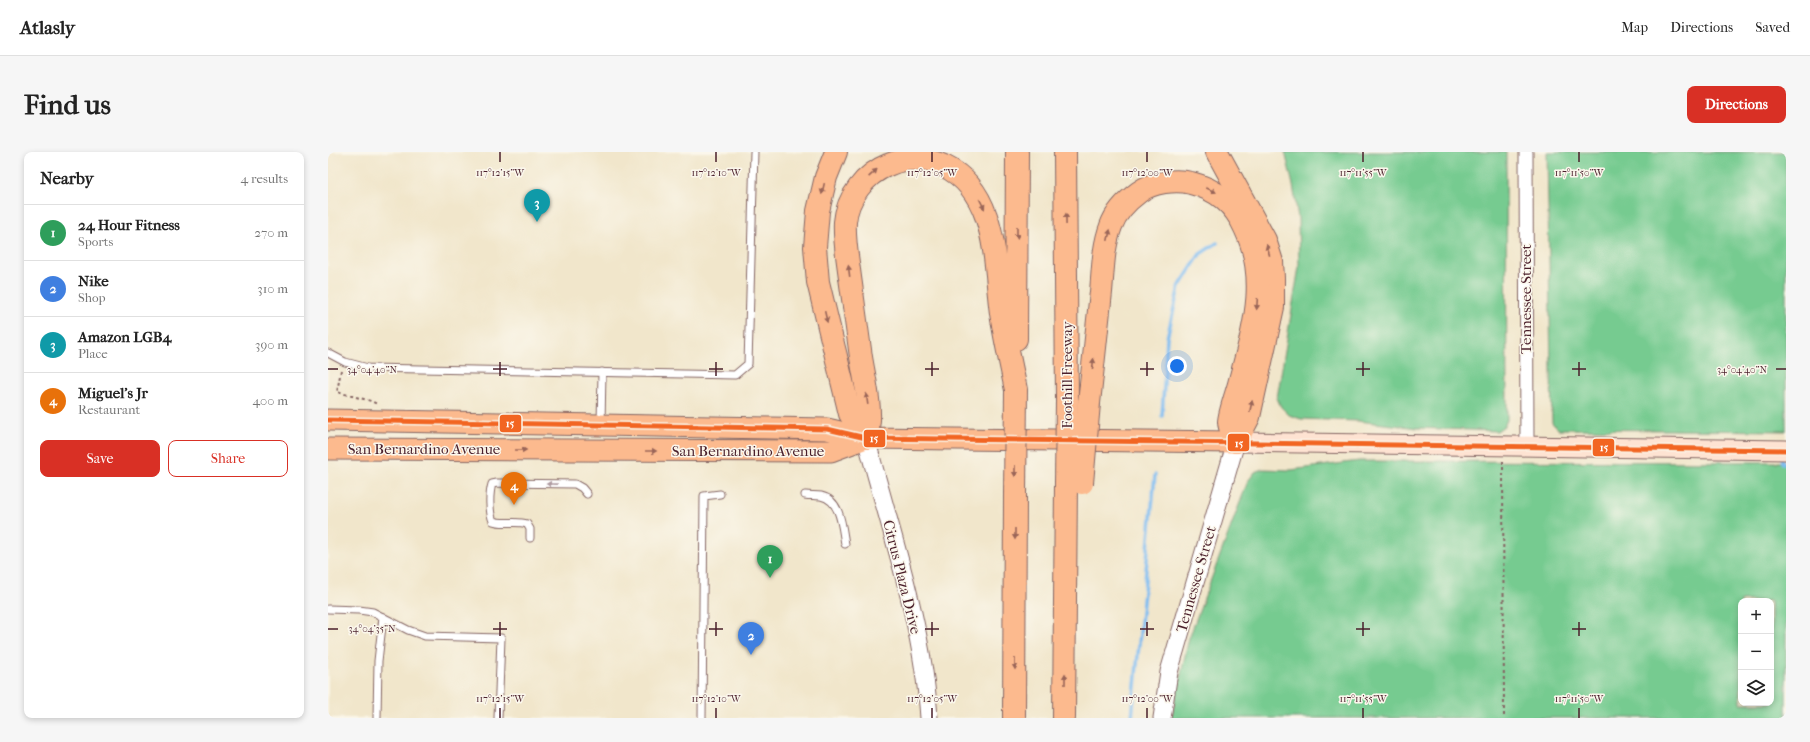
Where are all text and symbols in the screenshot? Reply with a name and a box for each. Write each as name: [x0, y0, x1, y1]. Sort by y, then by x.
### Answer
text: Atlasly: [20, 17, 75, 39]
text: Map: [1621, 19, 1648, 36]
text: Directions: [1670, 19, 1733, 36]
text: Saved: [1755, 19, 1790, 36]
button: Directions: [1687, 86, 1786, 123]
text: Find us: [24, 88, 111, 121]
text: 117°12'15"W: [476, 167, 525, 179]
text: 117°12'10"W: [691, 167, 742, 179]
text: 117°12'05"W: [907, 167, 958, 179]
text: 117°12'00"W: [1121, 167, 1174, 179]
text: 117°11'55"W: [1339, 167, 1388, 179]
text: 117°11'50"W: [1555, 167, 1604, 179]
text: Nearby: [40, 168, 94, 188]
one-way arrow: [868, 169, 878, 178]
text: 4 results: [241, 171, 288, 186]
one-way arrow: [820, 182, 826, 195]
one-way arrow: [1205, 187, 1216, 193]
pin: 3: [524, 189, 550, 222]
one-way arrow: [978, 198, 985, 210]
one-way arrow: [1063, 212, 1069, 225]
text: 24 Hour Fitness: [78, 216, 180, 234]
text: 1: [51, 225, 55, 240]
text: 270 m: [254, 225, 288, 240]
one-way arrow: [1014, 227, 1020, 240]
one-way arrow: [1106, 229, 1112, 242]
text: Sports: [78, 234, 113, 249]
one-way arrow: [1265, 243, 1271, 255]
street label: Tennessee Street: [1517, 243, 1535, 354]
one-way arrow: [846, 265, 852, 277]
text: Nike: [78, 272, 109, 290]
text: 2: [50, 281, 56, 296]
text: 310 m: [257, 281, 288, 296]
text: Shop: [78, 290, 106, 305]
one-way arrow: [1254, 298, 1261, 310]
one-way arrow: [824, 311, 830, 323]
street label: Foothill Freeway: [1058, 320, 1076, 429]
text: Amazon LGB4: [78, 328, 171, 346]
text: 3: [50, 337, 56, 352]
text: 390 m: [255, 337, 288, 352]
text: Place: [78, 346, 108, 361]
your location: [1167, 356, 1187, 376]
one-way arrow: [1090, 358, 1096, 370]
text: 34°04'40"N: [347, 364, 397, 376]
text: 34°04'40"N: [1717, 364, 1767, 376]
text: Miguel's Jr: [78, 384, 148, 402]
text: 4: [49, 393, 57, 408]
text: 400 m: [252, 393, 288, 408]
one-way arrow: [864, 393, 870, 405]
one-way arrow: [1249, 400, 1255, 412]
text: Restaurant: [78, 402, 140, 417]
line badge: 15: [499, 414, 522, 433]
text: 15: [506, 417, 515, 430]
line badge: 15: [863, 429, 886, 448]
text: 15: [870, 432, 879, 445]
line badge: 15: [1227, 433, 1250, 452]
text: 15: [1235, 437, 1244, 450]
line badge: 15: [1592, 438, 1615, 457]
button: Save: [40, 440, 160, 477]
button: Share: [168, 440, 288, 477]
street label: San Bernardino Avenue: [348, 440, 501, 458]
text: 15: [1600, 441, 1609, 454]
street label: San Bernardino Avenue: [672, 442, 825, 460]
one-way arrow: [515, 447, 528, 453]
one-way arrow: [645, 448, 658, 454]
one-way arrow: [1012, 465, 1018, 478]
pin: 4: [501, 472, 527, 505]
one-way arrow: [546, 480, 558, 487]
street label: Citrus Plaza Drive: [879, 518, 925, 636]
street label: Tennessee Street: [1172, 523, 1220, 634]
one-way arrow: [1012, 528, 1018, 541]
pin: 1: [757, 545, 783, 578]
map controls: [1738, 598, 1774, 706]
button: +: [1738, 598, 1774, 634]
pin: 2: [738, 622, 764, 655]
text: 34°04'35"N: [348, 623, 396, 635]
button: −: [1738, 634, 1774, 670]
one-way arrow: [1012, 658, 1018, 671]
button: layers: [1738, 670, 1774, 706]
one-way arrow: [1062, 672, 1068, 685]
text: 117°12'15"W: [476, 693, 525, 705]
text: 117°12'10"W: [691, 693, 742, 705]
text: 117°12'05"W: [907, 693, 958, 705]
text: 117°12'00"W: [1121, 693, 1174, 705]
text: 117°11'55"W: [1339, 693, 1388, 705]
text: 117°11'50"W: [1555, 693, 1604, 705]

